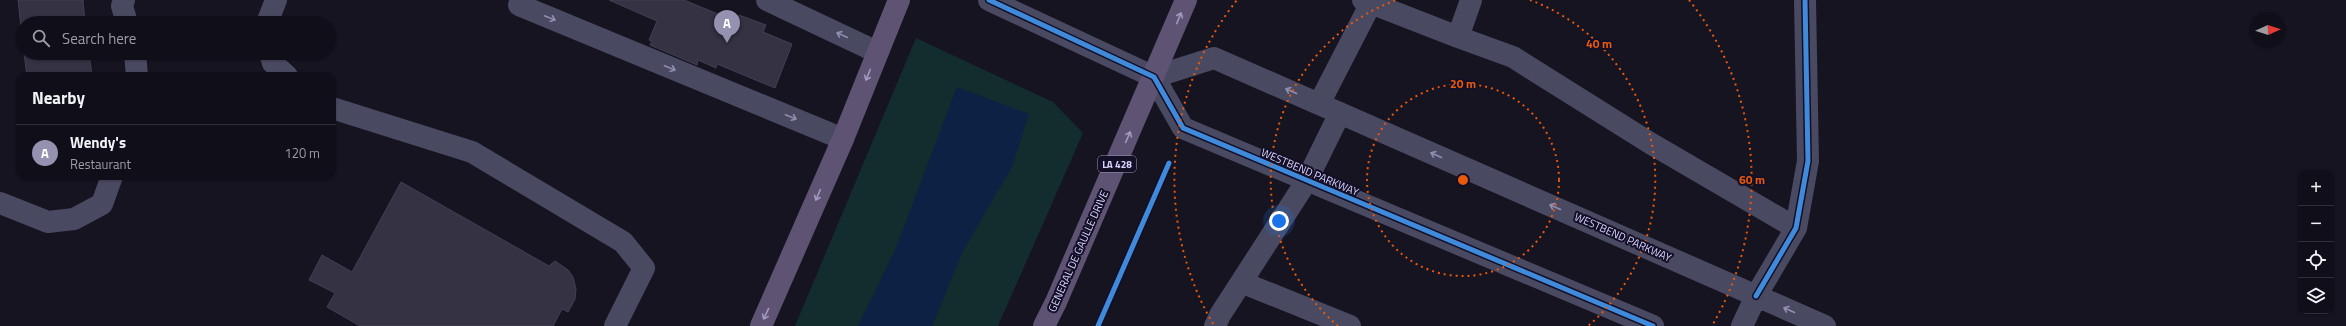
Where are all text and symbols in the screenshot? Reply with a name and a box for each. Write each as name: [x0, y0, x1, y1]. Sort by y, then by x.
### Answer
pin: A: [714, 10, 740, 43]
one-way arrow: [1176, 12, 1183, 24]
north arrow: [2250, 12, 2286, 48]
one-way arrow: [544, 15, 556, 22]
search box: [16, 16, 336, 60]
icon: search: [30, 27, 52, 49]
text: Search here: [62, 27, 136, 50]
one-way arrow: [837, 31, 849, 38]
text: 40 m: [1586, 34, 1612, 53]
one-way arrow: [664, 64, 676, 72]
one-way arrow: [864, 69, 871, 81]
text: 20 m: [1450, 74, 1476, 93]
text: Nearby: [32, 85, 85, 111]
one-way arrow: [1285, 87, 1297, 95]
one-way arrow: [784, 114, 796, 121]
text: Wendy's: [70, 131, 126, 154]
one-way arrow: [1125, 132, 1132, 144]
text: A: [41, 143, 49, 163]
text: 120 m: [284, 143, 320, 163]
street label: WESTBEND PARKWAY: [1259, 144, 1361, 200]
one-way arrow: [1430, 151, 1442, 158]
text: Restaurant: [70, 154, 131, 174]
road number: LA 428: [1098, 156, 1136, 172]
text: 60 m: [1739, 170, 1765, 189]
map controls: [2298, 170, 2334, 314]
button: +: [2298, 170, 2334, 206]
centre of rings: [1456, 173, 1470, 187]
street label: GENERAL DE GAULLE DRIVE: [1044, 188, 1112, 314]
one-way arrow: [814, 189, 822, 201]
one-way arrow: [1549, 203, 1561, 210]
button: −: [2298, 206, 2334, 242]
street label: WESTBEND PARKWAY: [1572, 208, 1674, 266]
your location: [1269, 211, 1289, 231]
button: locate: [2298, 242, 2334, 278]
button: layers: [2298, 278, 2334, 314]
one-way arrow: [1783, 306, 1795, 314]
one-way arrow: [762, 308, 769, 320]

